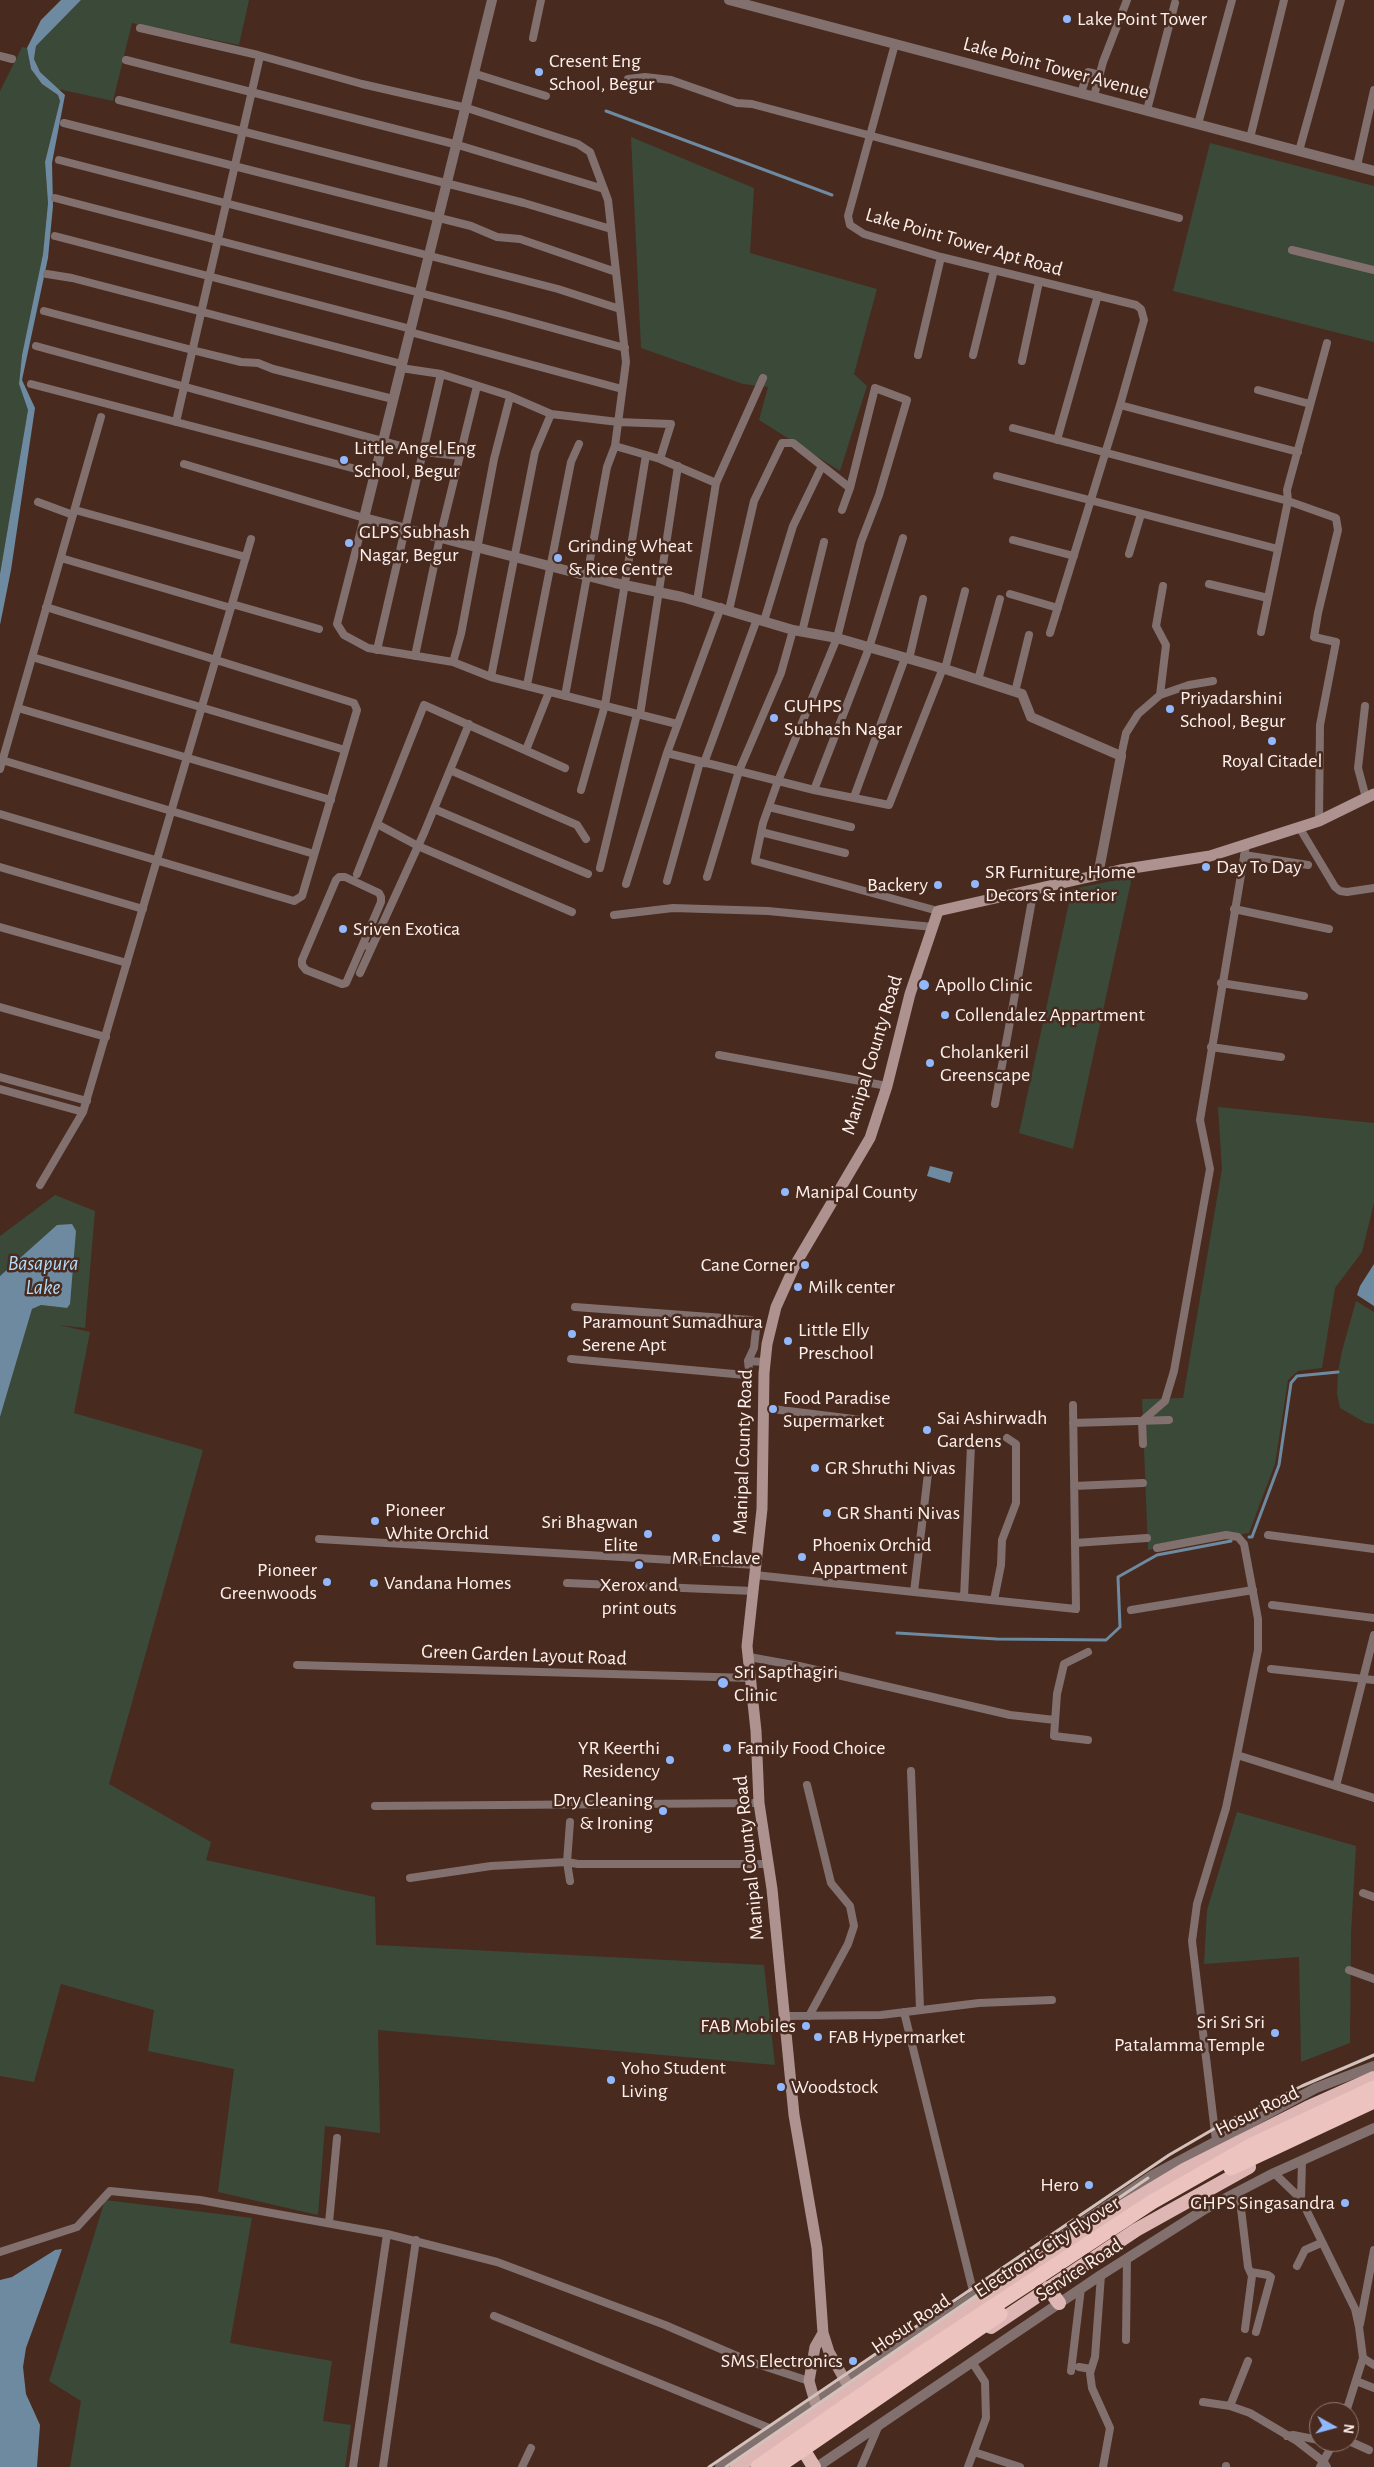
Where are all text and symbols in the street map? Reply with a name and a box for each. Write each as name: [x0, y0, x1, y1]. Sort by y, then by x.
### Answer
place label: Lake Point Tower: [1077, 7, 1207, 31]
marker: Lake Point Tower: [1061, 13, 1073, 25]
street label: Lake Point Tower Avenue: [960, 32, 1152, 104]
place label: Cresent Eng School, Begur: [549, 49, 654, 96]
marker: Cresent Eng School, Begur: [533, 66, 545, 78]
street label: Lake Point Tower Apt Road: [863, 202, 1065, 282]
place label: Little Angel Eng School, Begur: [354, 436, 476, 483]
marker: Little Angel Eng School, Begur: [338, 454, 350, 466]
place label: GLPS Subhash Nagar, Begur: [359, 520, 470, 567]
place label: Grinding Wheat & Rice Centre: [568, 534, 693, 581]
marker: GLPS Subhash Nagar, Begur: [343, 537, 355, 549]
marker: Grinding Wheat & Rice Centre: [552, 552, 564, 564]
place label: Priyadarshini School, Begur: [1180, 686, 1285, 733]
place label: GUHPS Subhash Nagar: [784, 694, 902, 741]
marker: Priyadarshini School, Begur: [1164, 703, 1176, 715]
marker: GUHPS Subhash Nagar: [768, 712, 780, 724]
marker: Royal Citadel: [1266, 735, 1278, 747]
place label: Royal Citadel: [1222, 749, 1322, 773]
place label: Day To Day: [1216, 855, 1302, 879]
place label: SR Furniture, Home Decors & interior: [985, 860, 1136, 907]
marker: Day To Day: [1200, 861, 1212, 873]
place label: Backery: [867, 873, 928, 897]
marker: SR Furniture, Home Decors & interior: [969, 878, 981, 890]
marker: Backery: [932, 879, 944, 891]
place label: Sriven Exotica: [353, 917, 460, 941]
marker: Sriven Exotica: [337, 923, 349, 935]
street label: Manipal County Road: [836, 972, 908, 1138]
place label: Apollo Clinic: [935, 973, 1032, 997]
marker: Apollo Clinic: [917, 978, 931, 992]
place label: Collendalez Appartment: [955, 1003, 1145, 1027]
marker: Collendalez Appartment: [939, 1009, 951, 1021]
place label: Cholankeril Greenscape: [940, 1040, 1030, 1087]
marker: Cholankeril Greenscape: [924, 1057, 936, 1069]
place label: Manipal County: [795, 1180, 917, 1204]
marker: Manipal County: [779, 1186, 791, 1198]
water label: Basapura Lake: [8, 1251, 78, 1301]
place label: Cane Corner: [701, 1253, 795, 1277]
marker: Cane Corner: [799, 1259, 811, 1271]
place label: Milk center: [808, 1275, 895, 1299]
marker: Milk center: [792, 1281, 804, 1293]
place label: Paramount Sumadhura Serene Apt: [582, 1310, 763, 1357]
place label: Little Elly Preschool: [798, 1318, 874, 1365]
marker: Paramount Sumadhura Serene Apt: [566, 1328, 578, 1340]
marker: Little Elly Preschool: [782, 1335, 794, 1347]
street label: Manipal County Road: [728, 1369, 758, 1535]
place label: Food Paradise Supermarket: [783, 1386, 890, 1433]
marker: Food Paradise Supermarket: [767, 1403, 779, 1415]
place label: Sai Ashirwadh Gardens: [937, 1406, 1047, 1453]
marker: Sai Ashirwadh Gardens: [921, 1424, 933, 1436]
place label: GR Shruthi Nivas: [825, 1456, 956, 1480]
marker: GR Shruthi Nivas: [809, 1462, 821, 1474]
place label: Pioneer White Orchid: [385, 1498, 489, 1545]
place label: GR Shanti Nivas: [837, 1501, 960, 1525]
marker: GR Shanti Nivas: [821, 1507, 833, 1519]
place label: Sri Bhagwan Elite: [542, 1510, 638, 1557]
marker: Pioneer White Orchid: [369, 1515, 381, 1527]
marker: Sri Bhagwan Elite: [642, 1528, 654, 1540]
marker: MR Enclave: [710, 1532, 722, 1544]
place label: Phoenix Orchid Appartment: [812, 1533, 931, 1580]
place label: MR Enclave: [672, 1546, 760, 1570]
marker: Phoenix Orchid Appartment: [796, 1551, 808, 1563]
place label: Pioneer Greenwoods: [220, 1558, 317, 1605]
marker: Xerox and print outs: [633, 1559, 645, 1571]
place label: Vandana Homes: [384, 1571, 511, 1595]
place label: Xerox and print outs: [600, 1573, 678, 1620]
marker: Pioneer Greenwoods: [321, 1576, 333, 1588]
marker: Vandana Homes: [368, 1577, 380, 1589]
street label: Green Garden Layout Road: [421, 1639, 627, 1671]
place label: Sri Sapthagiri Clinic: [734, 1660, 838, 1707]
marker: Sri Sapthagiri Clinic: [716, 1676, 730, 1690]
place label: YR Keerthi Residency: [578, 1736, 660, 1783]
place label: Family Food Choice: [737, 1736, 885, 1760]
marker: Family Food Choice: [721, 1742, 733, 1754]
marker: YR Keerthi Residency: [664, 1754, 676, 1766]
street label: Manipal County Road: [728, 1774, 770, 1942]
place label: Dry Cleaning & Ironing: [553, 1788, 653, 1835]
marker: Dry Cleaning & Ironing: [657, 1805, 669, 1817]
place label: Sri Sri Sri Patalamma Temple: [1114, 2010, 1265, 2057]
place label: FAB Mobiles: [700, 2014, 796, 2038]
marker: FAB Mobiles: [800, 2020, 812, 2032]
place label: FAB Hypermarket: [828, 2025, 965, 2049]
marker: Sri Sri Sri Patalamma Temple: [1269, 2027, 1281, 2039]
marker: FAB Hypermarket: [812, 2031, 824, 2043]
place label: Yoho Student Living: [621, 2056, 726, 2103]
marker: Yoho Student Living: [605, 2074, 617, 2086]
place label: Woodstock: [791, 2075, 878, 2099]
street label: Hosur Road: [1211, 2080, 1303, 2142]
marker: Woodstock: [775, 2081, 787, 2093]
place label: Hero: [1040, 2173, 1079, 2197]
marker: Hero: [1083, 2179, 1095, 2191]
street label: Electronic City Flyover: [970, 2191, 1124, 2303]
place label: GHPS Singasandra: [1190, 2191, 1335, 2215]
marker: GHPS Singasandra: [1339, 2197, 1351, 2209]
street label: Service Road: [1031, 2233, 1127, 2307]
street label: Hosur Road: [867, 2289, 955, 2359]
place label: SMS Electronics: [721, 2349, 843, 2373]
marker: SMS Electronics: [847, 2355, 859, 2367]
north arrow: [1309, 2402, 1359, 2452]
text: N: [1340, 2423, 1355, 2434]

